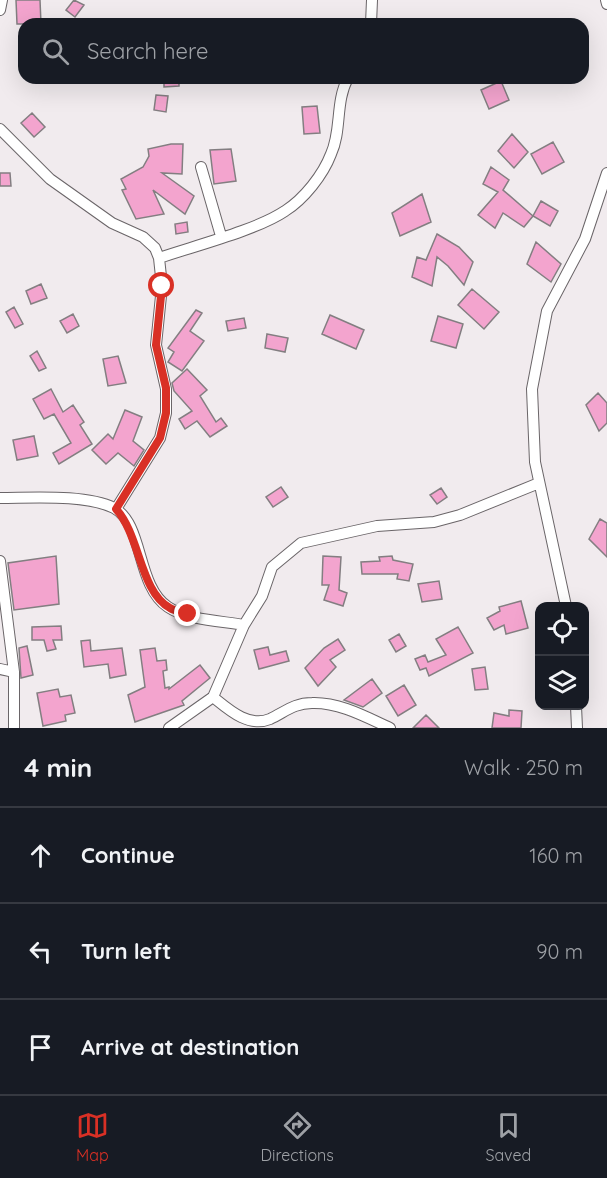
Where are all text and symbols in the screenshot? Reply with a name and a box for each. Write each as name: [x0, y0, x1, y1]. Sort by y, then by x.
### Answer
search box: [18, 18, 589, 84]
icon: search: [39, 35, 72, 68]
text: Search here: [87, 37, 208, 65]
route start: [148, 272, 174, 298]
route end: [174, 600, 200, 626]
map controls: [535, 602, 589, 710]
button: locate: [535, 602, 589, 656]
button: layers: [535, 656, 589, 710]
text: 4 min: [24, 751, 92, 784]
text: Walk · 250 m: [464, 755, 583, 780]
icon: ahead: [24, 839, 57, 872]
text: Continue: [81, 841, 175, 869]
text: 160 m: [529, 843, 583, 868]
icon: left: [24, 935, 57, 968]
text: Turn left: [81, 937, 171, 965]
text: 90 m: [536, 939, 583, 964]
icon: arrive: [24, 1031, 57, 1064]
text: Arrive at destination: [81, 1033, 299, 1061]
tab: Map: [76, 1109, 109, 1165]
tab: Directions: [261, 1109, 334, 1165]
tab: Saved: [486, 1109, 531, 1165]

